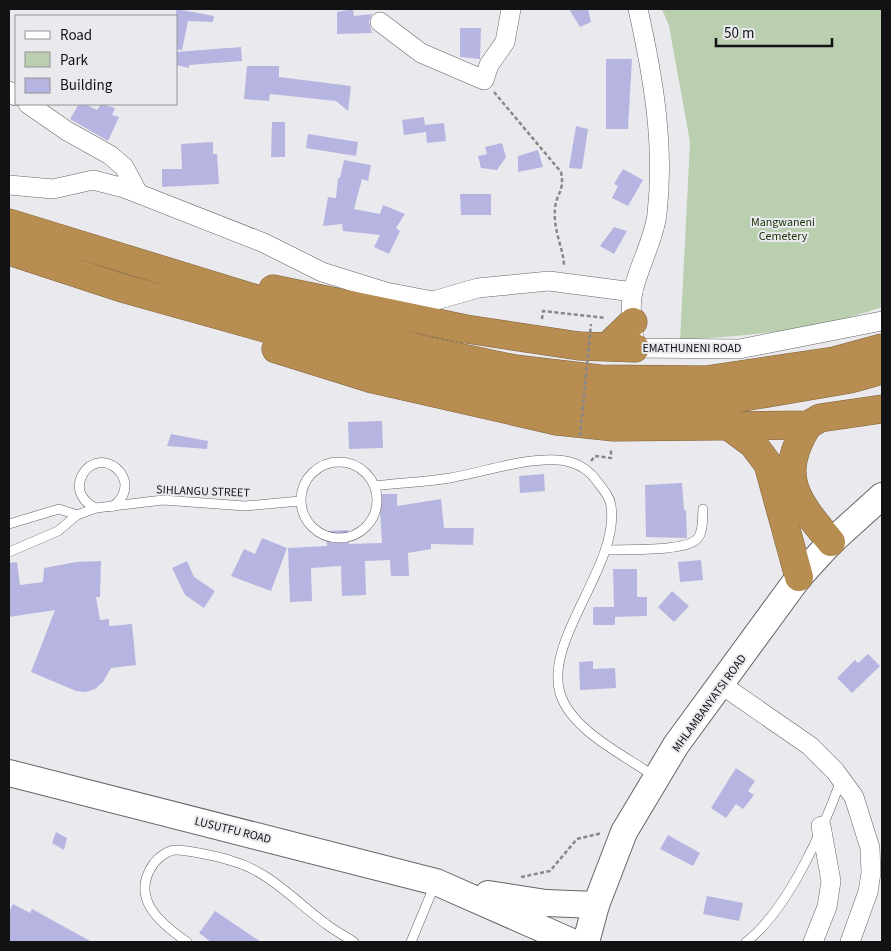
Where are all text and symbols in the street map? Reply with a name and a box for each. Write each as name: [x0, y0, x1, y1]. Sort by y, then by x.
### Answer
legend: [15, 15, 178, 105]
scale bar: [716, 15, 832, 47]
text: 50 m: [724, 23, 754, 44]
text: Road: [60, 25, 92, 46]
text: Park: [60, 50, 89, 71]
text: Building: [60, 75, 113, 96]
park label: Mangwaneni Cemetery: [751, 214, 815, 245]
street label: EMATHUNENI ROAD: [643, 340, 741, 357]
street label: SIHLANGU STREET: [156, 481, 251, 502]
street label: MHLAMBANYATSI ROAD: [668, 651, 751, 756]
street label: LUSUTFU ROAD: [193, 813, 273, 848]

